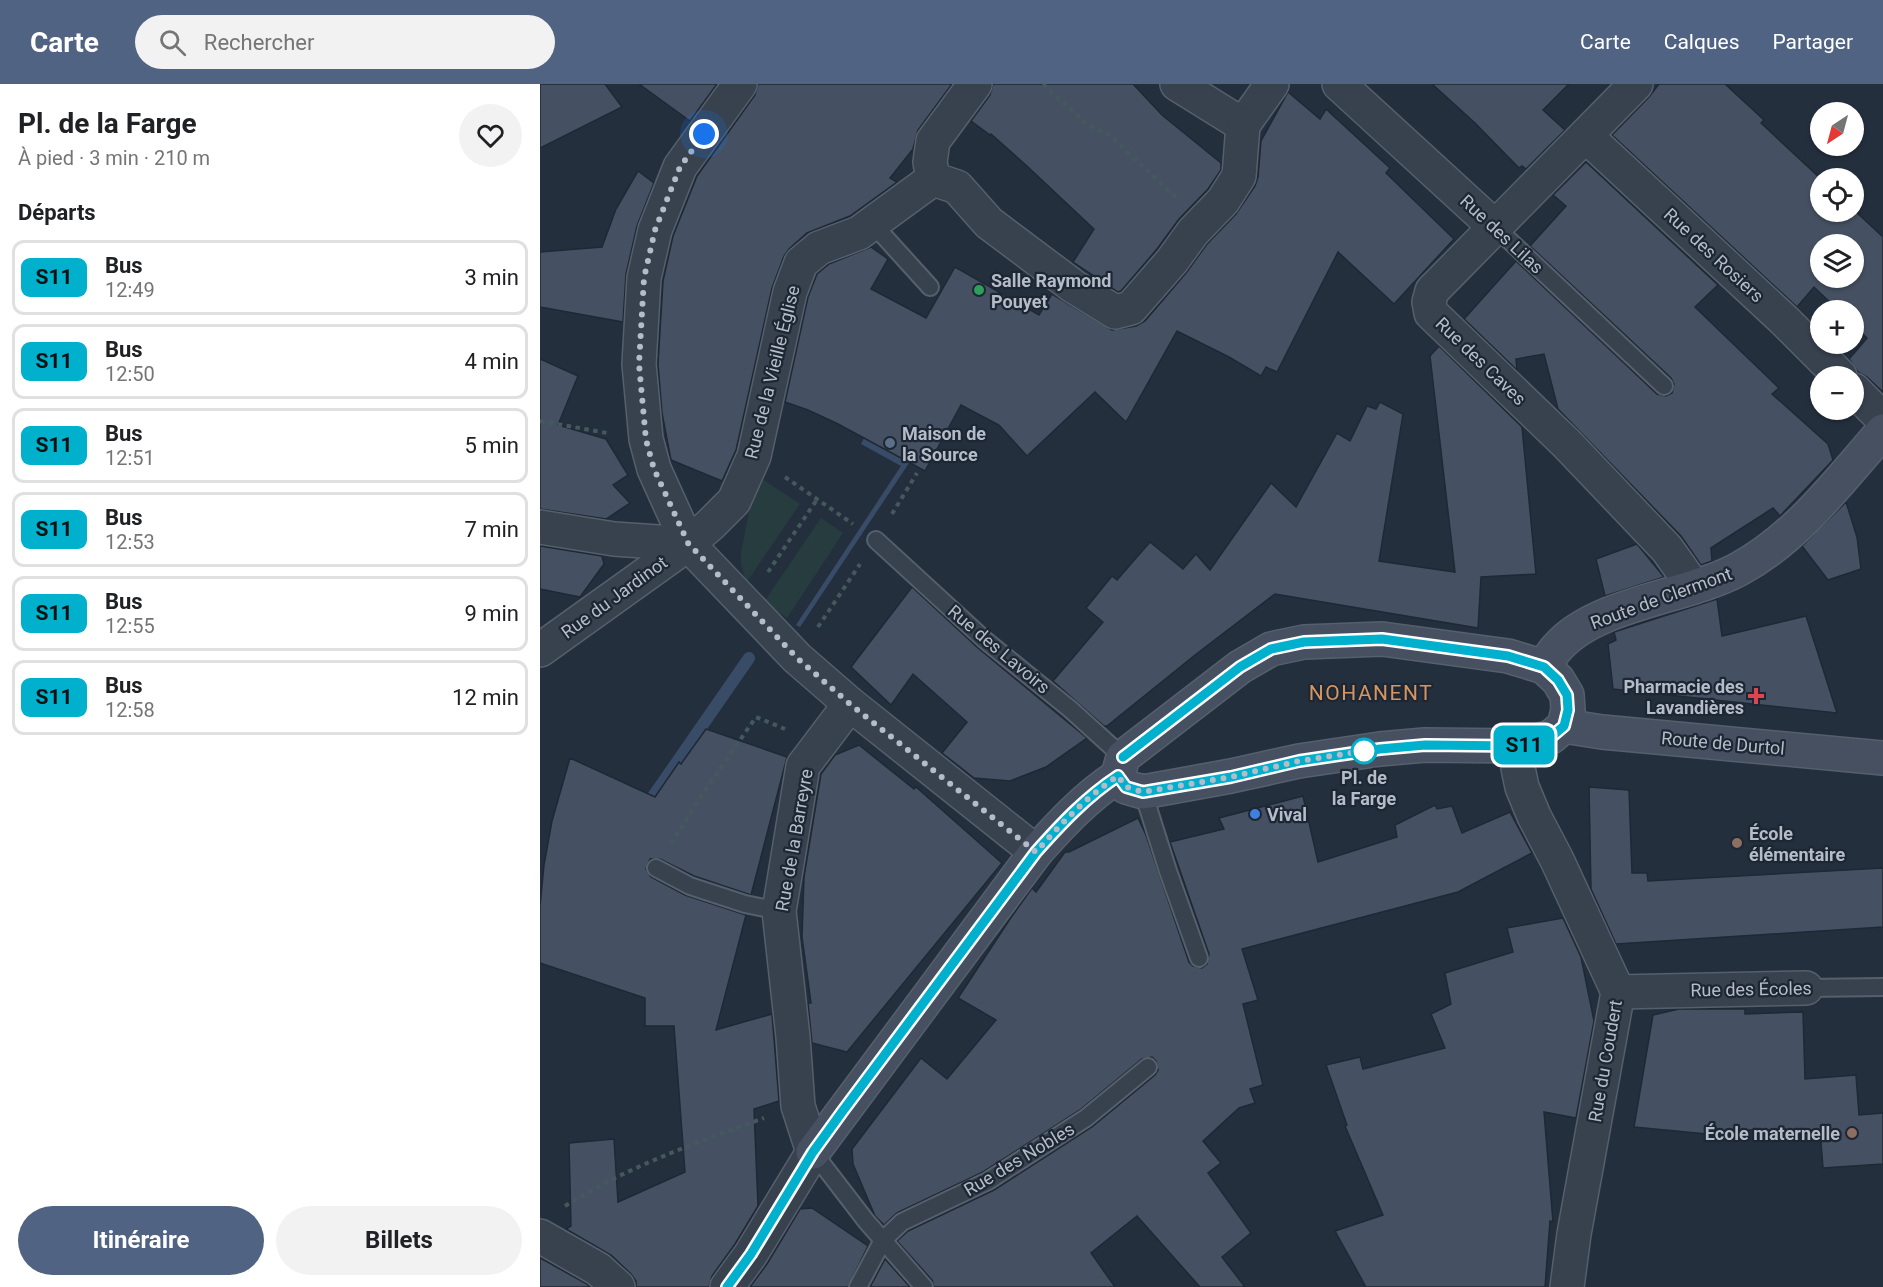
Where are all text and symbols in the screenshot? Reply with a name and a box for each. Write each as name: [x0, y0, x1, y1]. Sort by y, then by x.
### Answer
search box: [135, 15, 555, 69]
text: Carte: [30, 26, 99, 59]
icon: search: [156, 26, 189, 59]
text: Rechercher: [204, 30, 314, 55]
text: Carte: [1580, 30, 1631, 54]
text: Calques: [1664, 30, 1739, 54]
text: Partager: [1772, 30, 1853, 54]
north arrow: [1810, 102, 1864, 156]
map controls: [1810, 102, 1864, 420]
button: heart: [459, 104, 522, 167]
text: Pl. de la Farge: [18, 107, 197, 140]
your location: [689, 119, 719, 149]
text: À pied · 3 min · 210 m: [18, 146, 210, 170]
button: locate: [1810, 168, 1864, 222]
street label: Rue des Lilas: [1456, 190, 1548, 278]
text: Départs: [18, 200, 96, 225]
street label: Rue des Rosiers: [1660, 204, 1768, 306]
button: layers: [1810, 234, 1864, 288]
text: Bus: [105, 253, 143, 278]
text: S11: [35, 265, 73, 289]
text: 3 min: [464, 265, 519, 290]
place label: Salle Raymond Pouyet: [991, 270, 1112, 312]
text: 12:49: [105, 278, 155, 302]
street label: Rue de la Vieille Église: [740, 283, 804, 461]
marker: Salle Raymond Pouyet: [972, 283, 986, 297]
button: +: [1810, 300, 1864, 354]
street label: Rue des Caves: [1432, 313, 1530, 409]
text: Bus: [105, 337, 143, 362]
text: S11: [35, 349, 73, 373]
text: 4 min: [464, 349, 519, 374]
text: 12:50: [105, 362, 155, 386]
button: −: [1810, 366, 1864, 420]
text: Bus: [105, 421, 143, 446]
place label: Maison de la Source: [902, 423, 986, 465]
text: S11: [35, 433, 73, 457]
text: 5 min: [464, 433, 519, 458]
marker: Maison de la Source: [883, 436, 897, 450]
text: 12:51: [105, 446, 155, 470]
text: Bus: [105, 505, 143, 530]
text: S11: [35, 517, 73, 541]
text: 7 min: [464, 517, 519, 542]
text: 12:53: [105, 530, 155, 554]
street label: Rue du Jardinot: [557, 551, 671, 642]
street label: Route de Clermont: [1587, 563, 1735, 633]
text: Bus: [105, 589, 143, 614]
street label: Rue des Lavoirs: [944, 600, 1054, 698]
text: S11: [35, 601, 73, 625]
text: 9 min: [464, 601, 519, 626]
text: 12:55: [105, 614, 155, 638]
text: Bus: [105, 673, 143, 698]
place label: Pharmacie des Lavandières: [1623, 676, 1744, 718]
district label: NOHANENT: [1309, 681, 1433, 705]
text: S11: [35, 685, 73, 709]
text: 12 min: [452, 685, 519, 710]
marker: Pharmacie des Lavandières: [1749, 689, 1763, 703]
text: 12:58: [105, 698, 155, 722]
line badge: S11: [1490, 726, 1558, 764]
street label: Route de Durtol: [1660, 727, 1786, 759]
text: S11: [1505, 733, 1543, 757]
marker: Pl. de la Farge: [1351, 738, 1377, 764]
street label: Rue de la Barreyre: [771, 767, 817, 913]
place label: Pl. de la Farge: [1332, 767, 1397, 809]
place label: Vival: [1267, 804, 1307, 825]
marker: Vival: [1248, 807, 1262, 821]
place label: École élémentaire: [1749, 823, 1846, 865]
marker: École élémentaire: [1730, 836, 1744, 850]
street label: Rue des Écoles: [1690, 977, 1812, 1001]
street label: Rue du Coudert: [1584, 998, 1626, 1124]
street label: Rue des Nobles: [960, 1118, 1078, 1200]
place label: École maternelle: [1705, 1123, 1840, 1144]
marker: École maternelle: [1845, 1126, 1859, 1140]
button: Itinéraire: [18, 1206, 264, 1275]
button: Billets: [276, 1206, 522, 1275]

